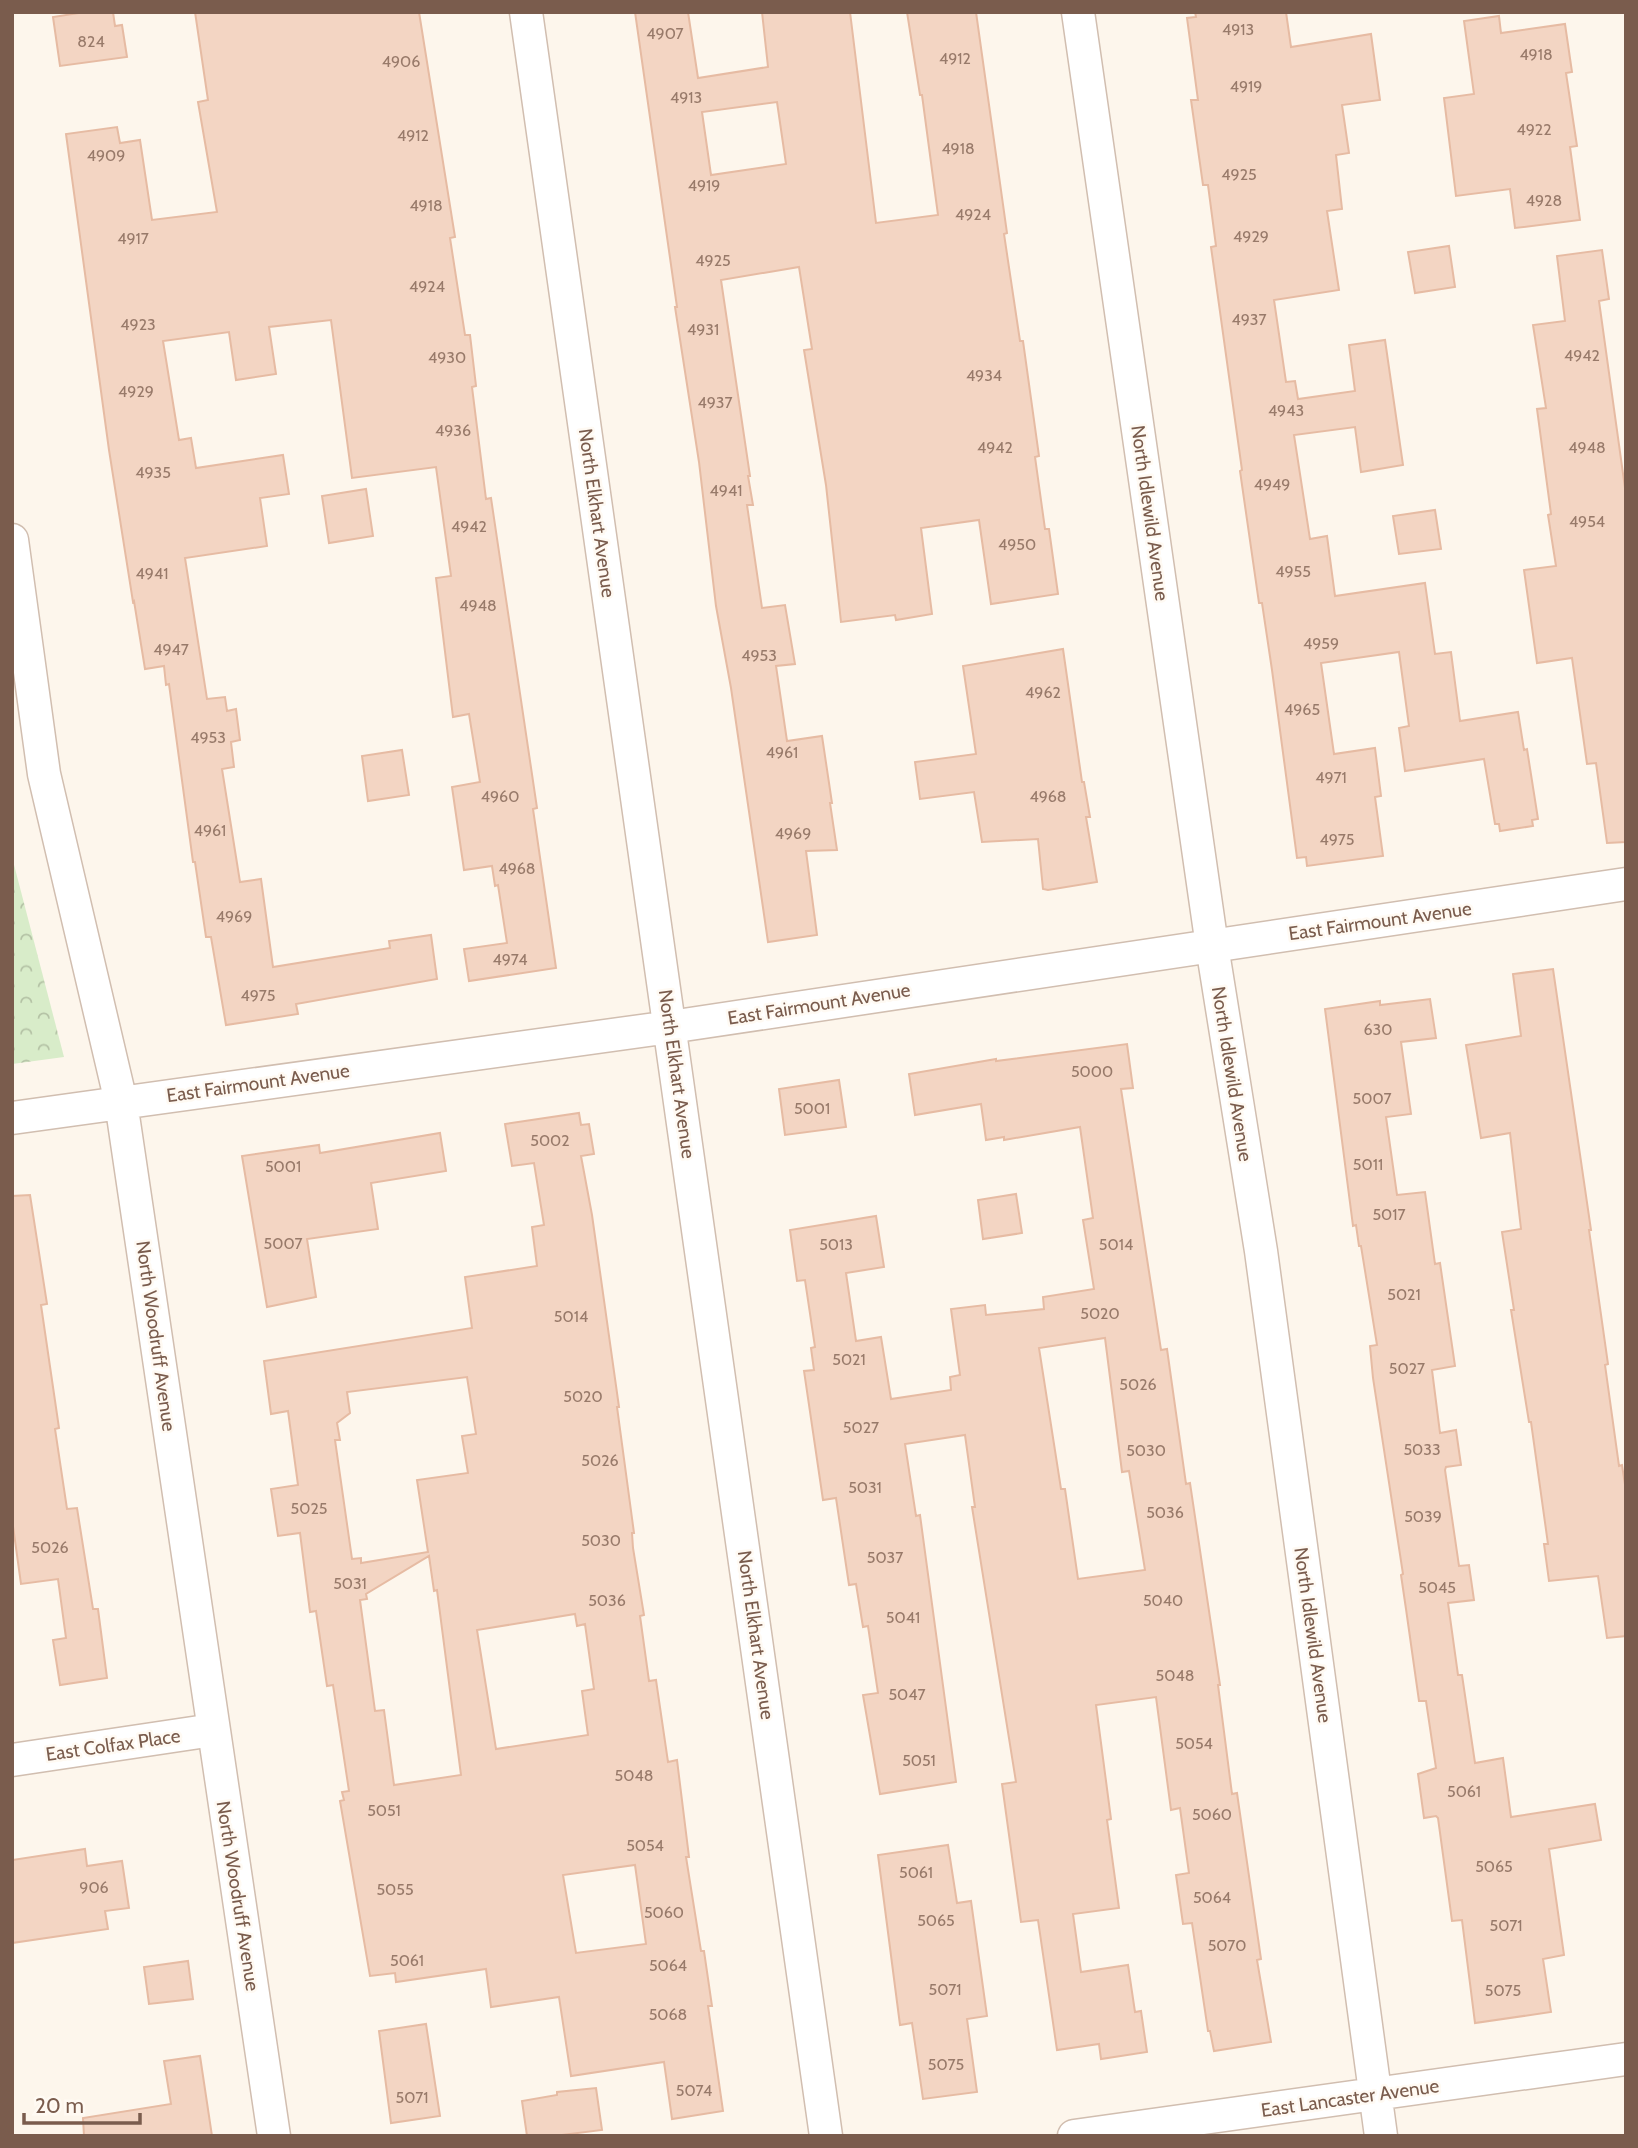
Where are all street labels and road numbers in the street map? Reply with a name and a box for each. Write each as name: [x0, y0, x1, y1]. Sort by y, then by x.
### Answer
street label: North Idlewild Avenue: [1126, 424, 1174, 603]
street label: North Elkhart Avenue: [574, 427, 620, 599]
street label: East Fairmount Avenue: [1287, 897, 1473, 945]
street label: East Fairmount Avenue: [726, 978, 912, 1030]
street label: North Idlewild Avenue: [1207, 985, 1257, 1163]
street label: North Elkhart Avenue: [654, 988, 700, 1160]
street label: East Fairmount Avenue: [165, 1059, 351, 1107]
street label: North Woodruff Avenue: [131, 1239, 181, 1433]
street label: North Idlewild Avenue: [1289, 1546, 1337, 1725]
street label: North Elkhart Avenue: [733, 1549, 779, 1721]
street label: East Colfax Place: [44, 1724, 182, 1766]
street label: North Woodruff Avenue: [212, 1799, 264, 1993]
street label: East Lancaster Avenue: [1259, 2074, 1441, 2122]

